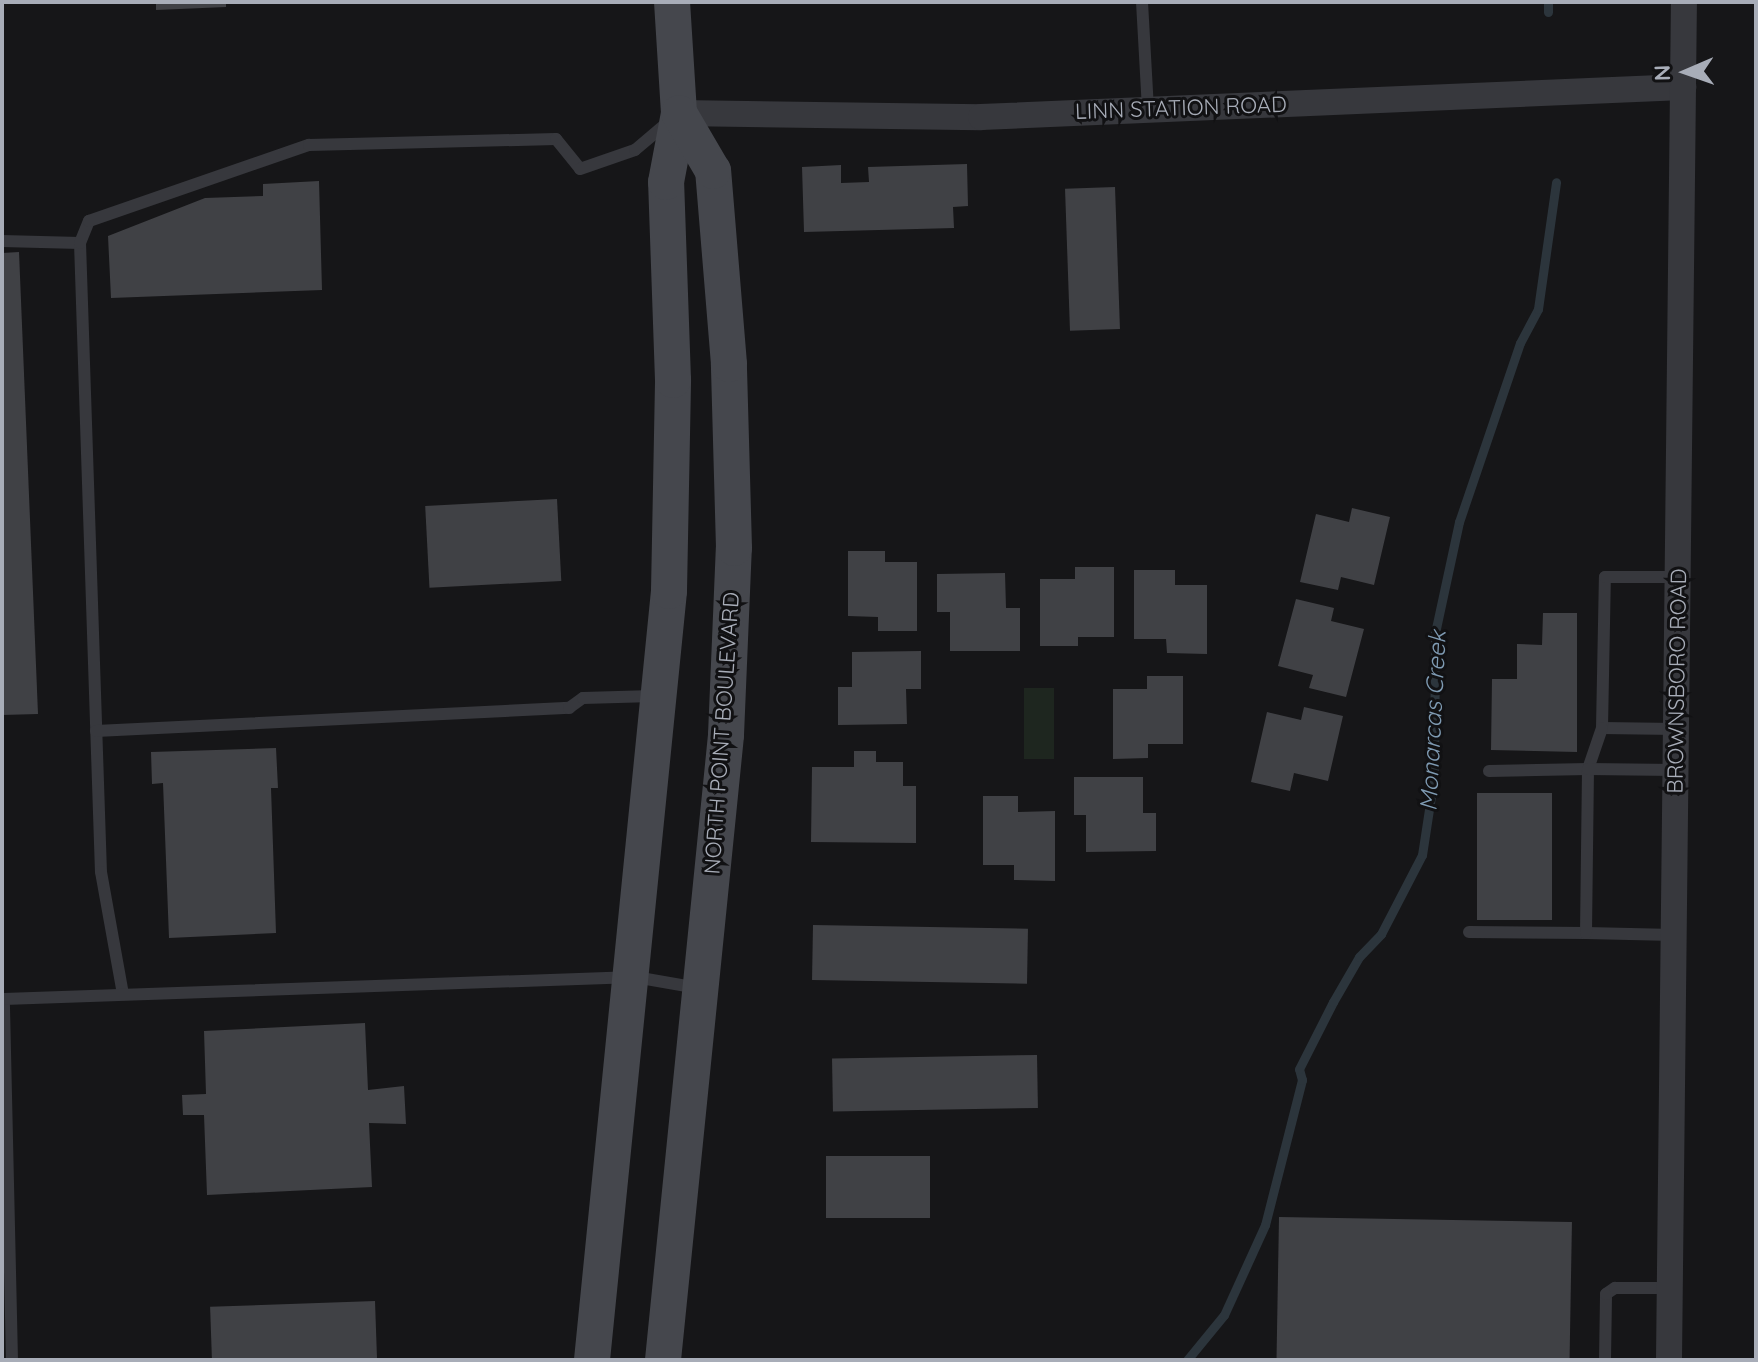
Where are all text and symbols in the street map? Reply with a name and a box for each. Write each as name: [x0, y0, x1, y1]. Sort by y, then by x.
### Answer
north arrow: [1646, 32, 1726, 112]
text: N: [1648, 64, 1676, 81]
street label: LINN STATION ROAD: [1075, 91, 1287, 125]
street label: BROWNSBORO ROAD: [1662, 568, 1692, 794]
street label: NORTH POINT BOULEVARD: [699, 591, 745, 875]
water label: Monarcas Creek: [1414, 630, 1452, 812]

